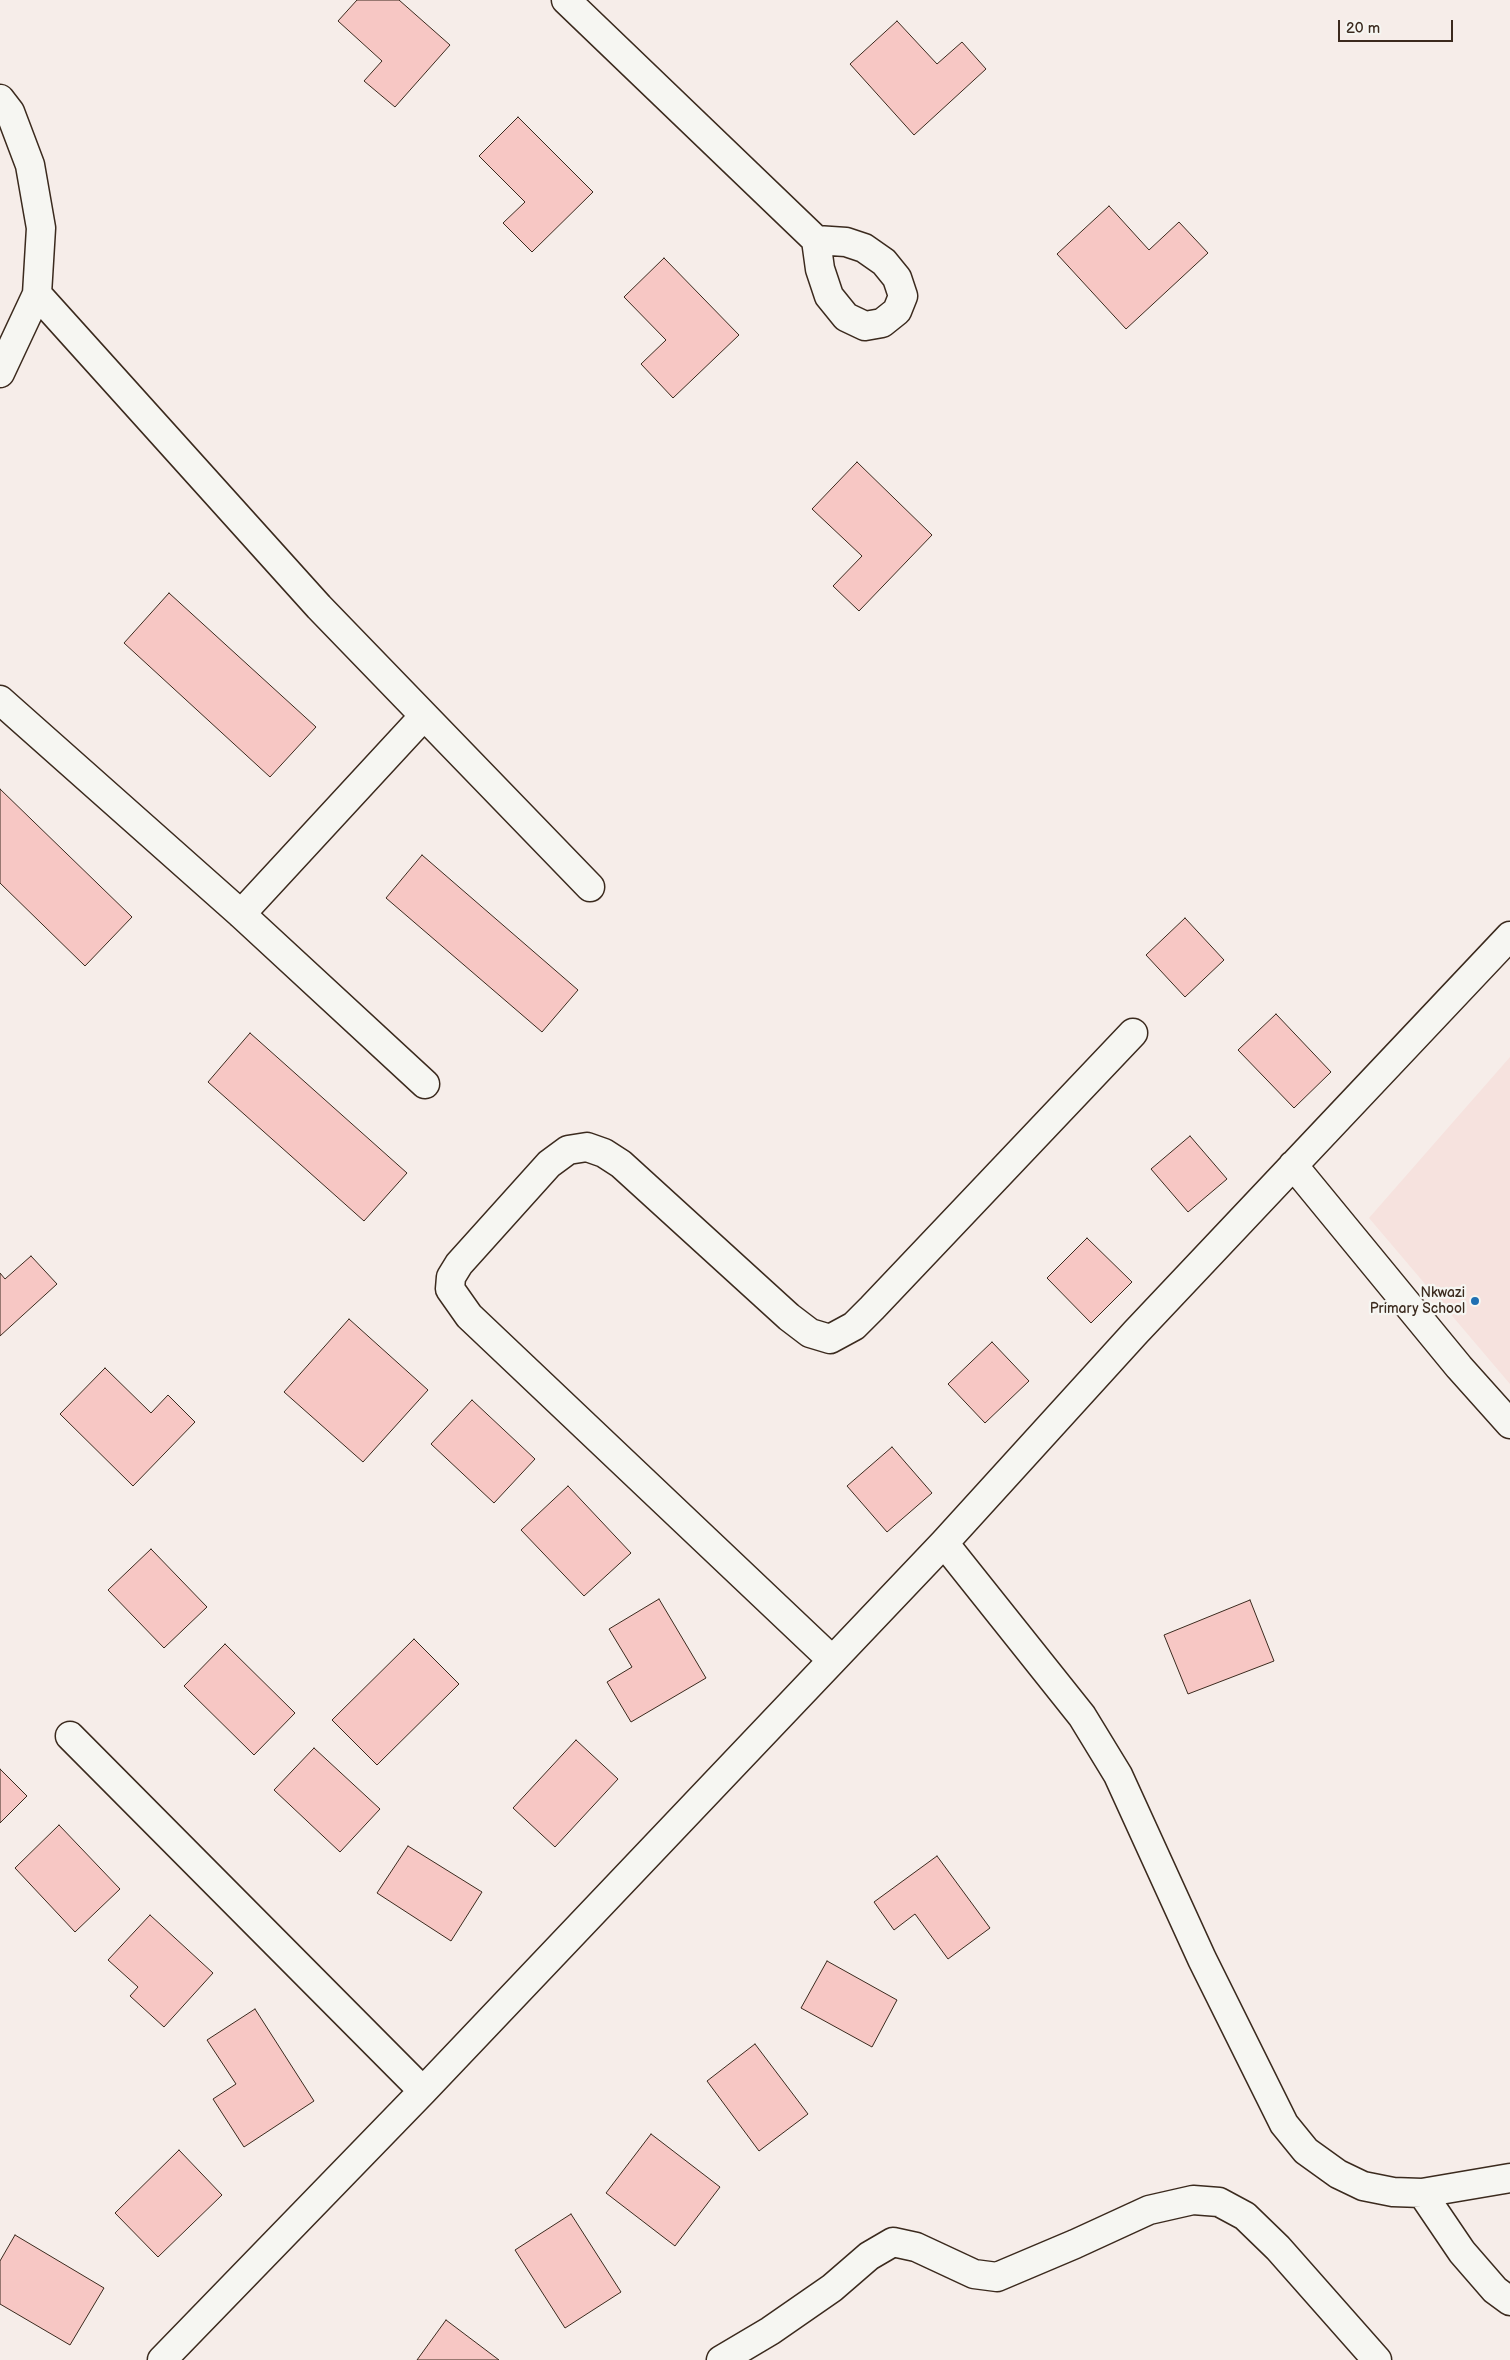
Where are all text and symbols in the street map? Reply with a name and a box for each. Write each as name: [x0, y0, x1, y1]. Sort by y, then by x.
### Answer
scale bar: [1340, 10, 1455, 42]
text: 20 m: [1346, 19, 1380, 38]
place label: Nkwazi Primary School: [1370, 1285, 1465, 1318]
marker: Nkwazi Primary School: [1469, 1295, 1481, 1307]

